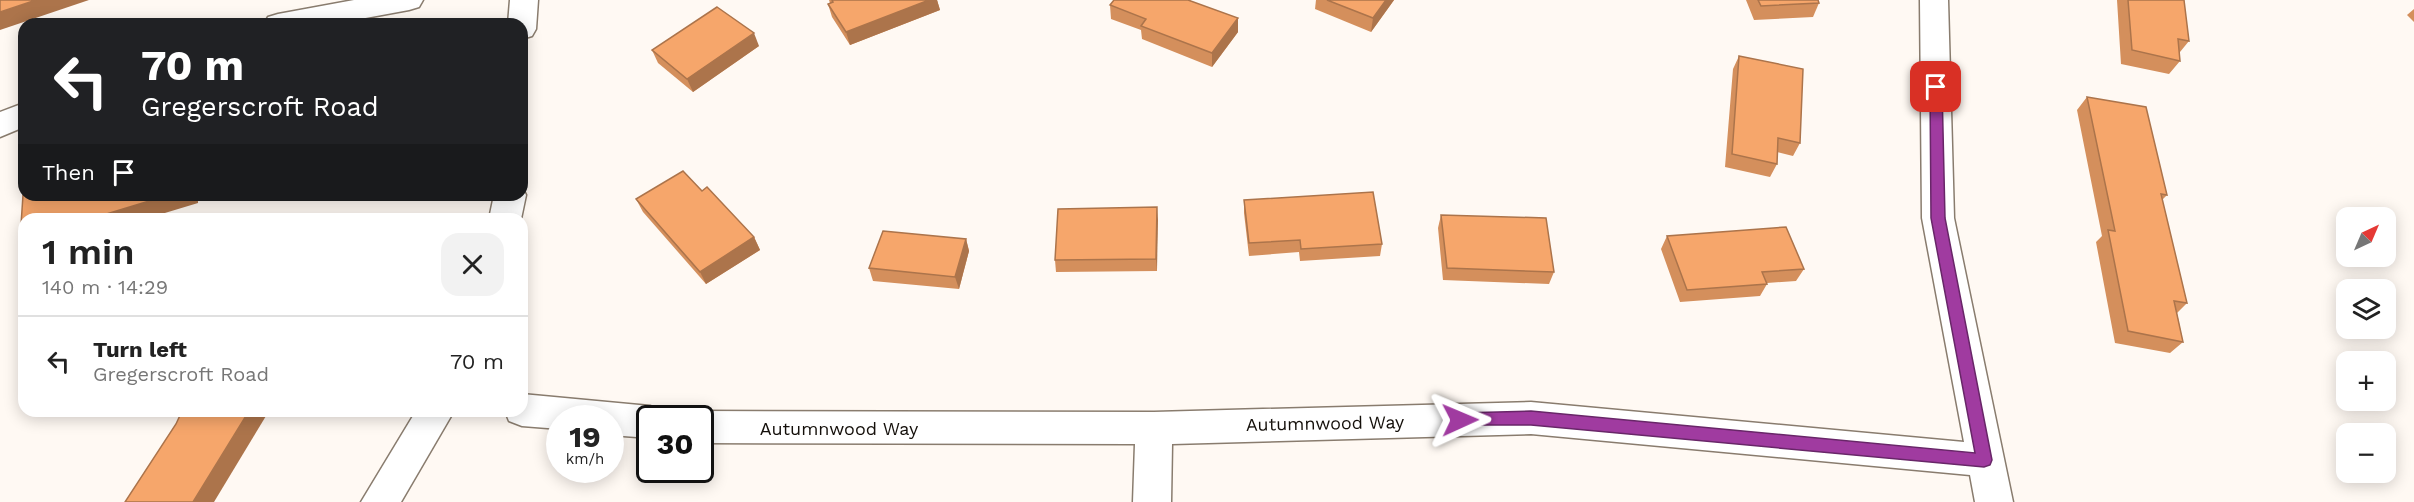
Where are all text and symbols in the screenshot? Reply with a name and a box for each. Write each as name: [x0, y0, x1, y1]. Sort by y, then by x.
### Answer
text: 70 m: [141, 41, 244, 90]
icon: left: [42, 42, 120, 120]
pin: [1910, 61, 1961, 112]
icon: arrive: [1919, 70, 1952, 103]
text: Gregerscroft Road: [141, 91, 379, 123]
icon: arrive: [107, 156, 140, 189]
text: Then: [42, 160, 95, 185]
north arrow: [2336, 207, 2396, 267]
map controls: [2336, 207, 2396, 483]
text: 1 min: [42, 231, 134, 273]
button: close: [441, 233, 504, 296]
text: 140 m · 14:29: [42, 275, 168, 299]
button: layers: [2336, 279, 2396, 339]
text: Turn left: [93, 337, 187, 362]
icon: left: [42, 345, 75, 378]
text: 70 m: [450, 349, 504, 374]
button: +: [2336, 351, 2396, 411]
text: Gregerscroft Road: [93, 362, 269, 386]
position arrow: [1428, 388, 1492, 452]
speed limit sign: 30: [636, 405, 714, 483]
street label: Autumnwood Way: [1246, 411, 1405, 435]
street label: Autumnwood Way: [760, 418, 919, 439]
text: 19: [569, 419, 601, 454]
button: −: [2336, 423, 2396, 483]
text: km/h: [566, 450, 604, 468]

